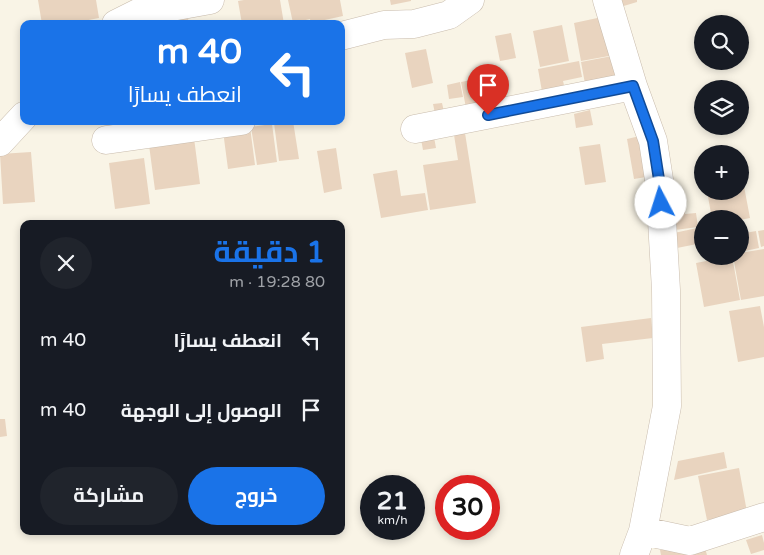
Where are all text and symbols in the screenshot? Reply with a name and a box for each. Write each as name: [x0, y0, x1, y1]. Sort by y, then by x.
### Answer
map controls: [694, 15, 749, 265]
button: search: [694, 15, 749, 70]
text: 40 m: [157, 31, 242, 73]
icon: left: [260, 40, 325, 105]
pin: [467, 64, 509, 115]
icon: arrive: [474, 71, 502, 99]
button: layers: [694, 80, 749, 135]
text: انعطف يسارًا: [128, 82, 242, 108]
button: +: [694, 145, 749, 200]
position arrow: [634, 176, 686, 228]
button: −: [694, 210, 749, 265]
text: 1 دقيقة: [214, 234, 325, 271]
button: close: [40, 237, 92, 289]
text: 80 m · 19:28: [229, 272, 325, 292]
icon: left: [297, 326, 325, 354]
text: 40 m: [40, 329, 86, 351]
text: انعطف يسارًا: [173, 330, 282, 352]
icon: arrive: [297, 396, 325, 424]
text: 40 m: [40, 399, 86, 421]
text: الوصول إلى الوجهة: [121, 400, 282, 422]
button: مشاركة: [40, 467, 178, 525]
button: خروج: [188, 467, 325, 525]
speed limit sign: 30: [435, 475, 500, 540]
text: 21: [377, 486, 408, 516]
text: km/h: [377, 513, 408, 527]

